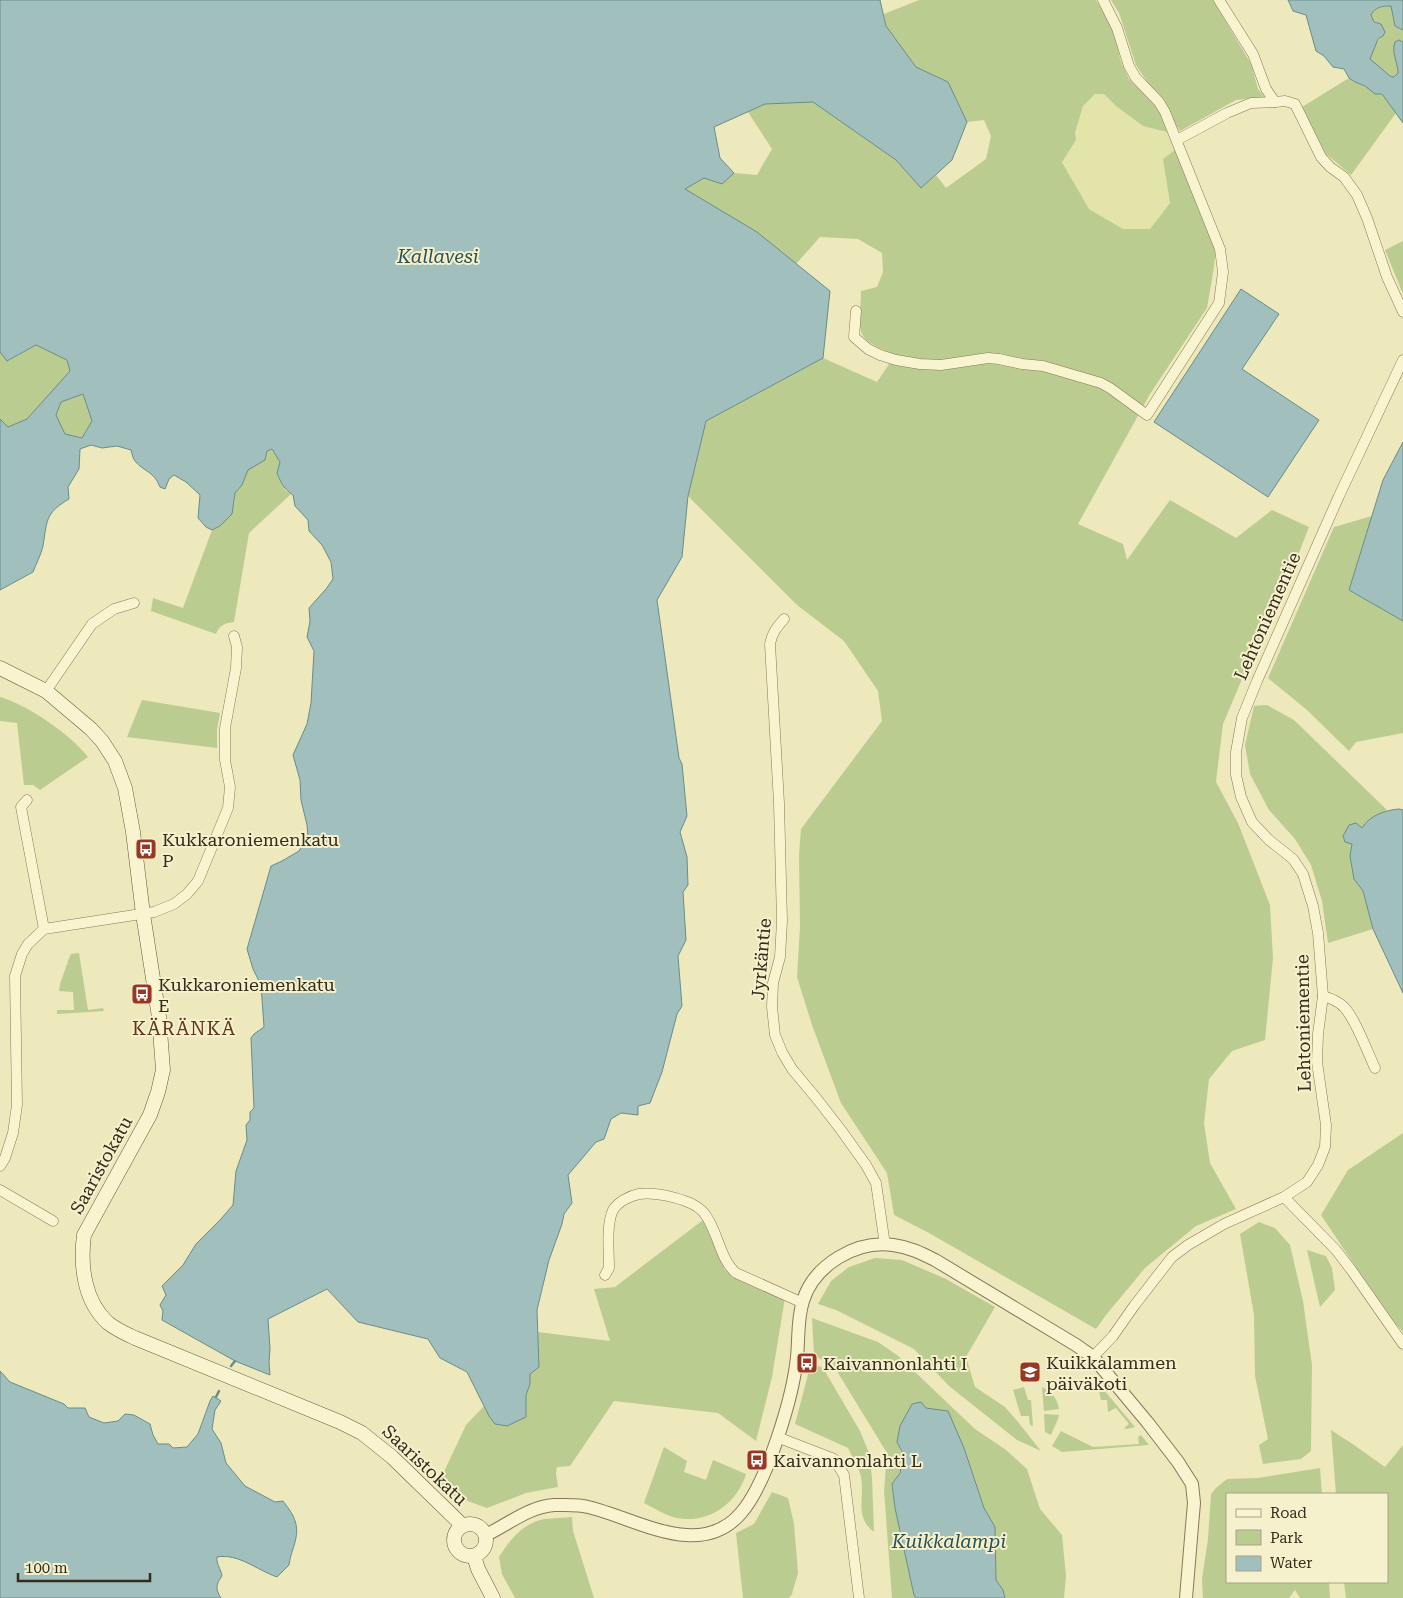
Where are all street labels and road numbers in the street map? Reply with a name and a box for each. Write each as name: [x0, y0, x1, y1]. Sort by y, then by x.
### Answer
street label: Lehtoniementie: [1229, 549, 1305, 683]
street label: Jyrkäntie: [747, 917, 775, 1001]
street label: Lehtoniementie: [1291, 954, 1315, 1092]
street label: Saaristokatu: [66, 1113, 136, 1217]
street label: Saaristokatu: [378, 1420, 472, 1510]

